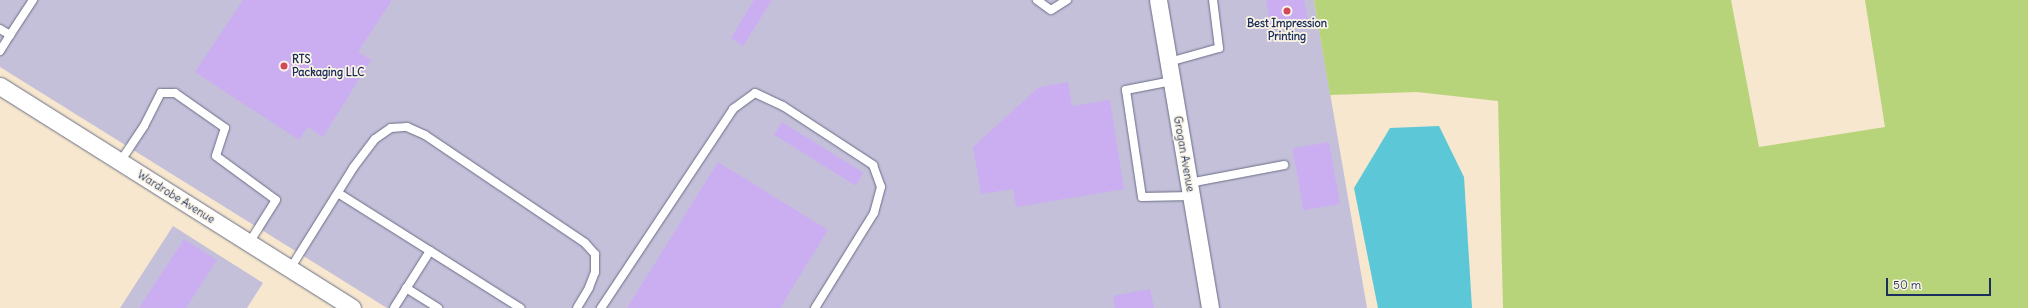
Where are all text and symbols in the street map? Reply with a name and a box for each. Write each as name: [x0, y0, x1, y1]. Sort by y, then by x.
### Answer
marker: Best Impression Printing: [1282, 6, 1292, 16]
place label: Best Impression Printing: [1247, 17, 1327, 43]
place label: RTS Packaging LLC: [292, 53, 364, 79]
marker: RTS Packaging LLC: [279, 61, 289, 71]
street label: Grogan Avenue: [1171, 115, 1197, 193]
street label: Wardrobe Avenue: [135, 168, 217, 226]
scale bar: [1888, 270, 1993, 296]
text: 50 m: [1893, 277, 1921, 292]

